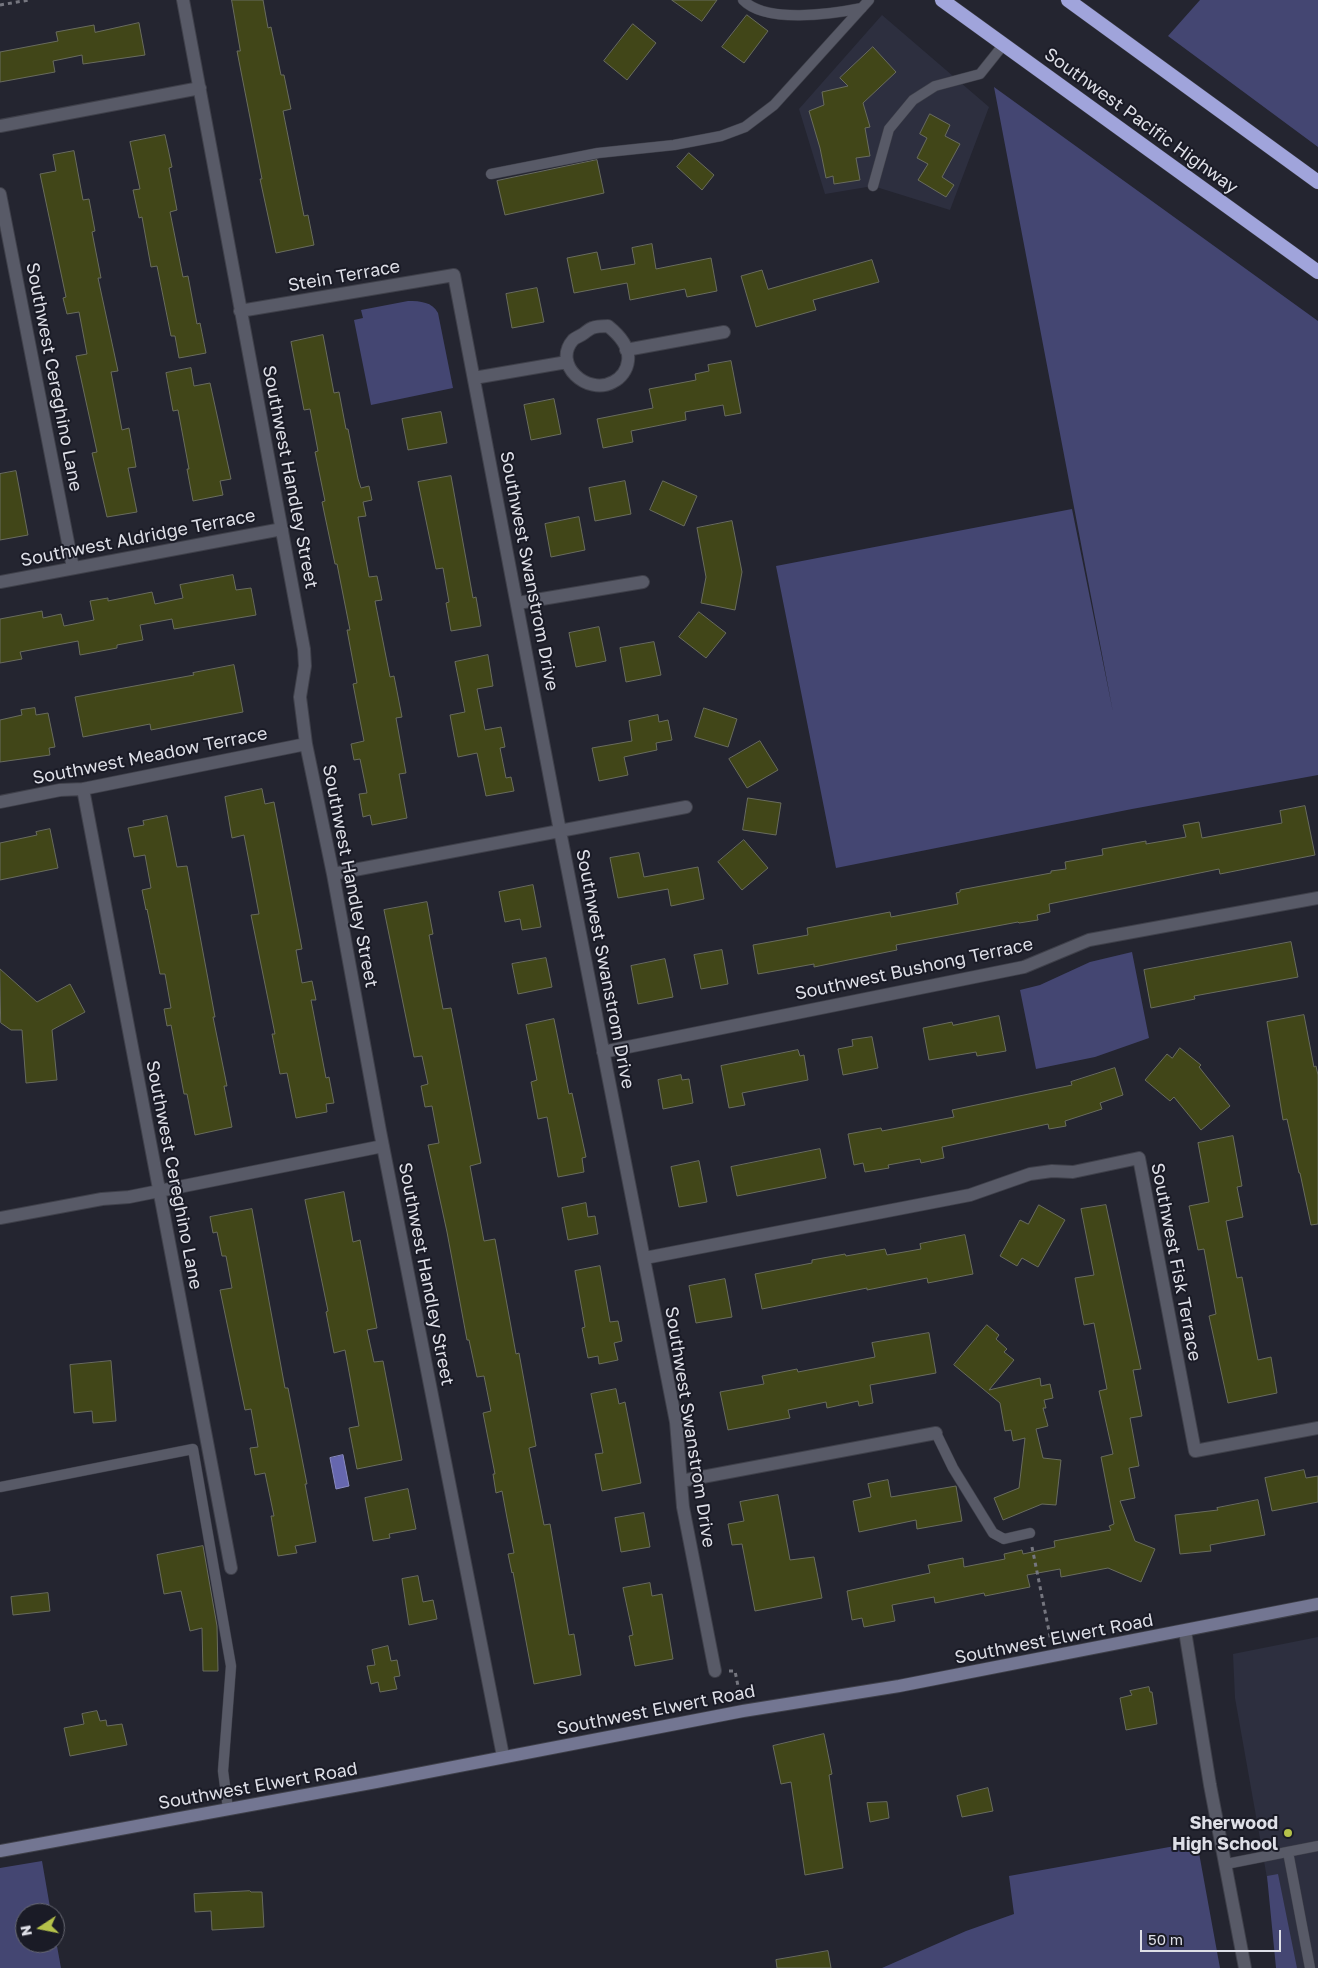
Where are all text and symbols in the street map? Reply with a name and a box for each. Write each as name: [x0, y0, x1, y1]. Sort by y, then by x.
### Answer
street label: Southwest Pacific Highway: [1040, 43, 1242, 199]
street label: Stein Terrace: [286, 256, 402, 296]
street label: Southwest Cereghino Lane: [21, 261, 87, 493]
street label: Southwest Handley Street: [258, 364, 322, 590]
street label: Southwest Swanstrom Drive: [495, 449, 563, 693]
street label: Southwest Aldridge Terrace: [19, 505, 257, 571]
street label: Southwest Meadow Terrace: [31, 723, 269, 789]
street label: Southwest Handley Street: [318, 763, 382, 989]
street label: Southwest Swanstrom Drive: [571, 847, 639, 1091]
street label: Southwest Bushong Terrace: [793, 933, 1035, 1005]
street label: Southwest Cereghino Lane: [141, 1059, 207, 1291]
street label: Southwest Handley Street: [394, 1161, 458, 1387]
street label: Southwest Fisk Terrace: [1146, 1161, 1206, 1363]
street label: Southwest Swanstrom Drive: [660, 1305, 720, 1549]
street label: Southwest Elwert Road: [953, 1609, 1155, 1669]
street label: Southwest Elwert Road: [555, 1680, 757, 1740]
street label: Southwest Elwert Road: [157, 1758, 359, 1814]
place label: Sherwood High School: [1172, 1812, 1278, 1855]
marker: Sherwood High School: [1282, 1827, 1294, 1839]
north arrow: [15, 1903, 65, 1953]
scale bar: [1143, 1920, 1284, 1952]
text: N: [16, 1924, 35, 1938]
text: 50 m: [1148, 1930, 1183, 1948]

